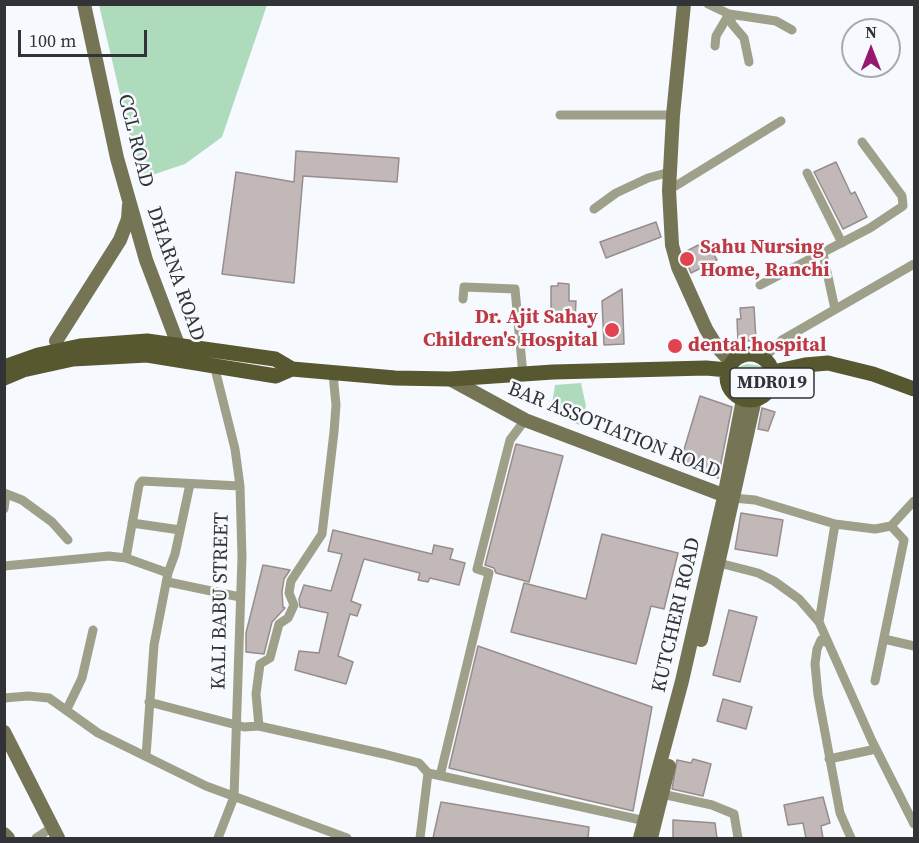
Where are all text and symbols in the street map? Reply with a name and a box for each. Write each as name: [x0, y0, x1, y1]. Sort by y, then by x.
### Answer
scale bar: [21, 18, 150, 56]
north arrow: [841, 18, 901, 78]
text: N: [865, 21, 877, 43]
text: 100 m: [29, 28, 76, 53]
street label: CCL ROAD: [112, 92, 158, 190]
street label: DHARNA ROAD: [141, 204, 209, 344]
place label: Sahu Nursing Home, Ranchi: [700, 236, 830, 283]
marker: Sahu Nursing Home, Ranchi: [678, 250, 696, 268]
place label: Dr. Ajit Sahay Children's Hospital: [423, 306, 598, 353]
marker: Dr. Ajit Sahay Children's Hospital: [603, 321, 621, 339]
place label: dental hospital: [688, 334, 826, 358]
marker: dental hospital: [666, 337, 684, 355]
road number: MDR019: [730, 368, 814, 398]
street label: BAR ASSOTIATION ROAD: [504, 377, 724, 485]
street label: KALI BABU STREET: [207, 512, 235, 690]
street label: KUTCHERI ROAD: [648, 535, 706, 695]

